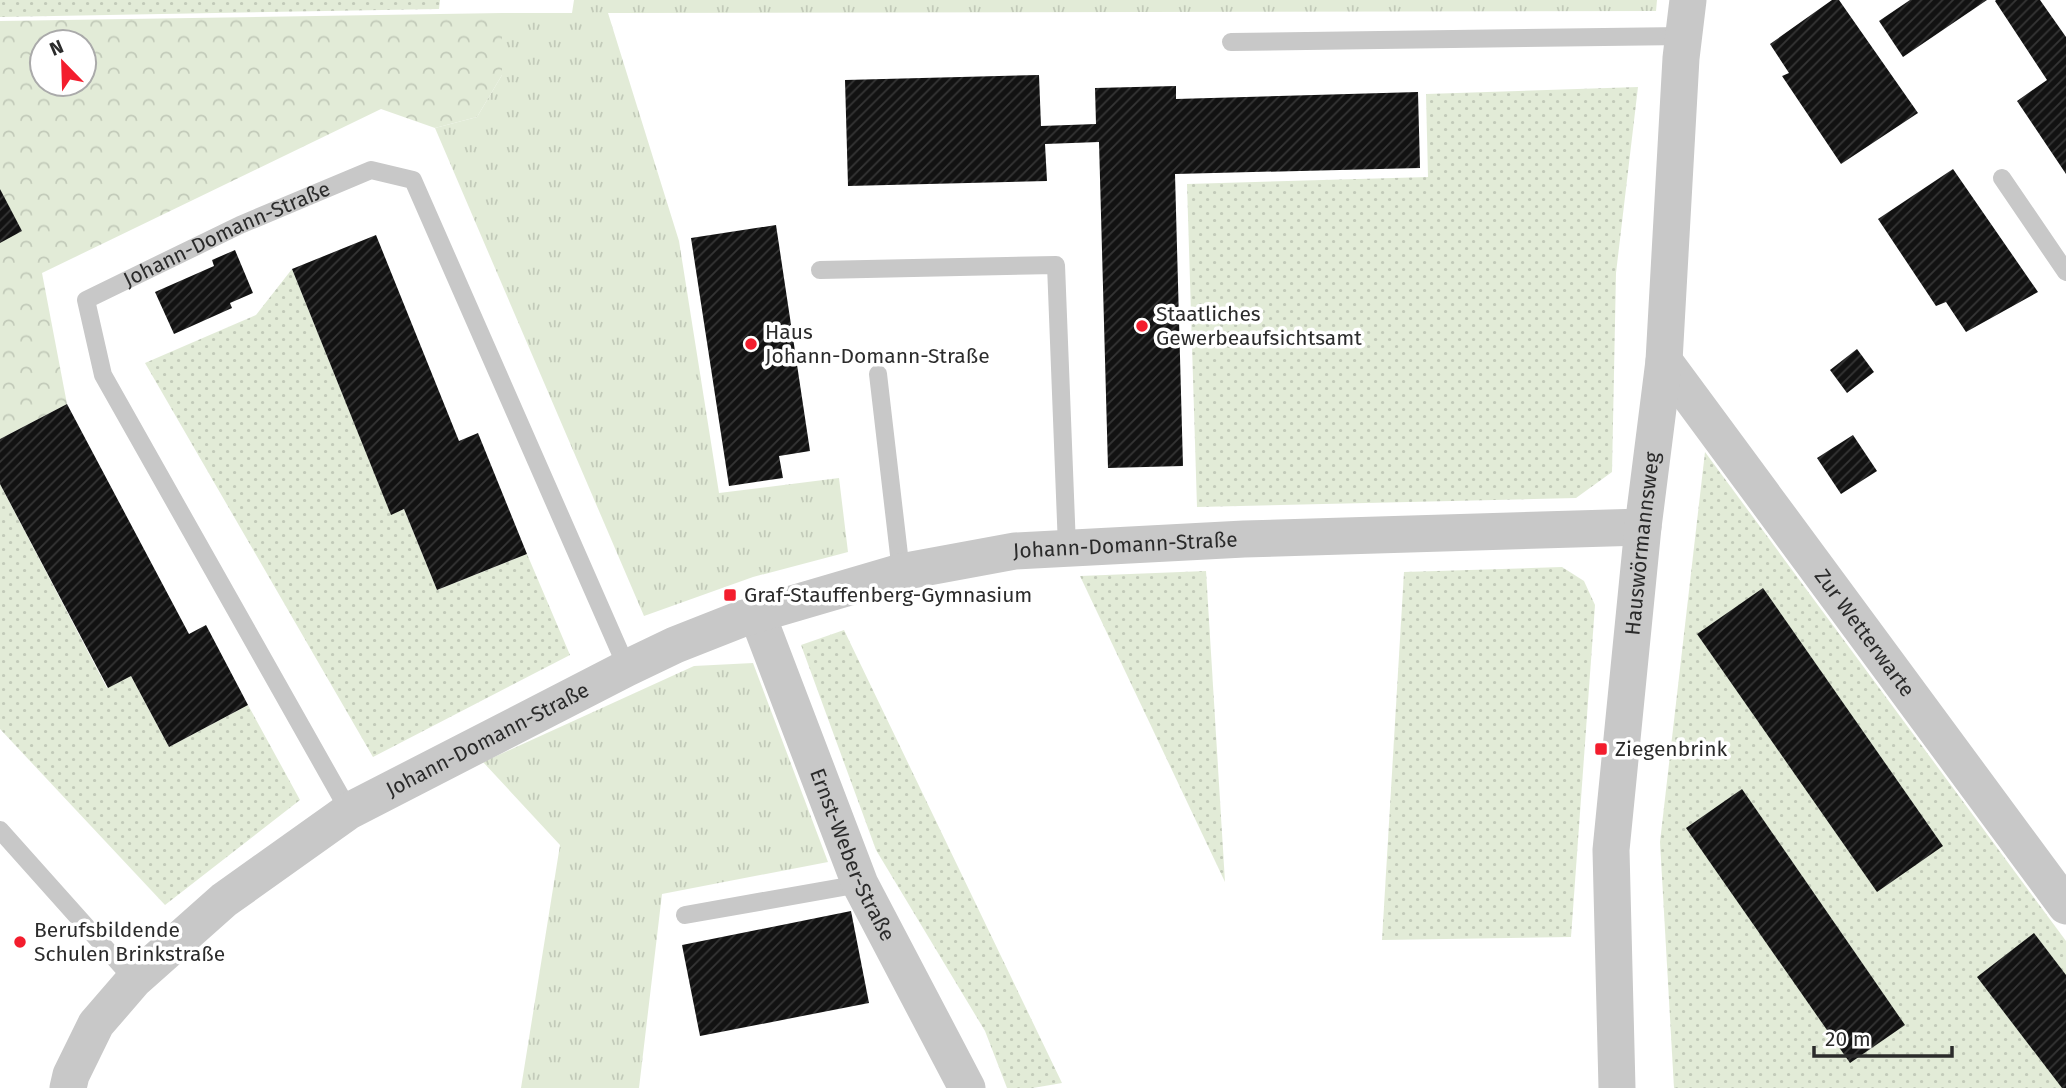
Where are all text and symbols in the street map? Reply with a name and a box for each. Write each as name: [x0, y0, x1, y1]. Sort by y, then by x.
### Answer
north arrow: [28, 28, 98, 98]
text: N: [46, 35, 67, 61]
street label: Johann-Domann-Straße: [119, 176, 334, 293]
place label: Staatliches Gewerbeaufsichtsamt: [1156, 301, 1362, 351]
marker: Staatliches Gewerbeaufsichtsamt: [1134, 318, 1150, 334]
place label: Haus Johann-Domann-Straße: [765, 319, 990, 369]
marker: Haus Johann-Domann-Straße: [743, 336, 759, 352]
street label: Hauswörmannsweg: [1619, 450, 1665, 637]
street label: Johann-Domann-Straße: [1012, 526, 1238, 564]
street label: Zur Wetterwarte: [1809, 564, 1920, 702]
place label: Graf-Stauffenberg-Gymnasium: [744, 582, 1032, 608]
marker: Graf-Stauffenberg-Gymnasium: [722, 587, 738, 603]
street label: Johann-Domann-Straße: [382, 677, 593, 803]
place label: Ziegenbrink: [1615, 736, 1727, 762]
marker: Ziegenbrink: [1593, 741, 1609, 757]
street label: Ernst-Weber-Straße: [804, 765, 901, 946]
place label: Berufsbildende Schulen Brinkstraße: [34, 917, 225, 967]
marker: Berufsbildende Schulen Brinkstraße: [12, 934, 28, 950]
scale bar: [1814, 1014, 1952, 1058]
text: 20 m: [1825, 1026, 1871, 1052]

